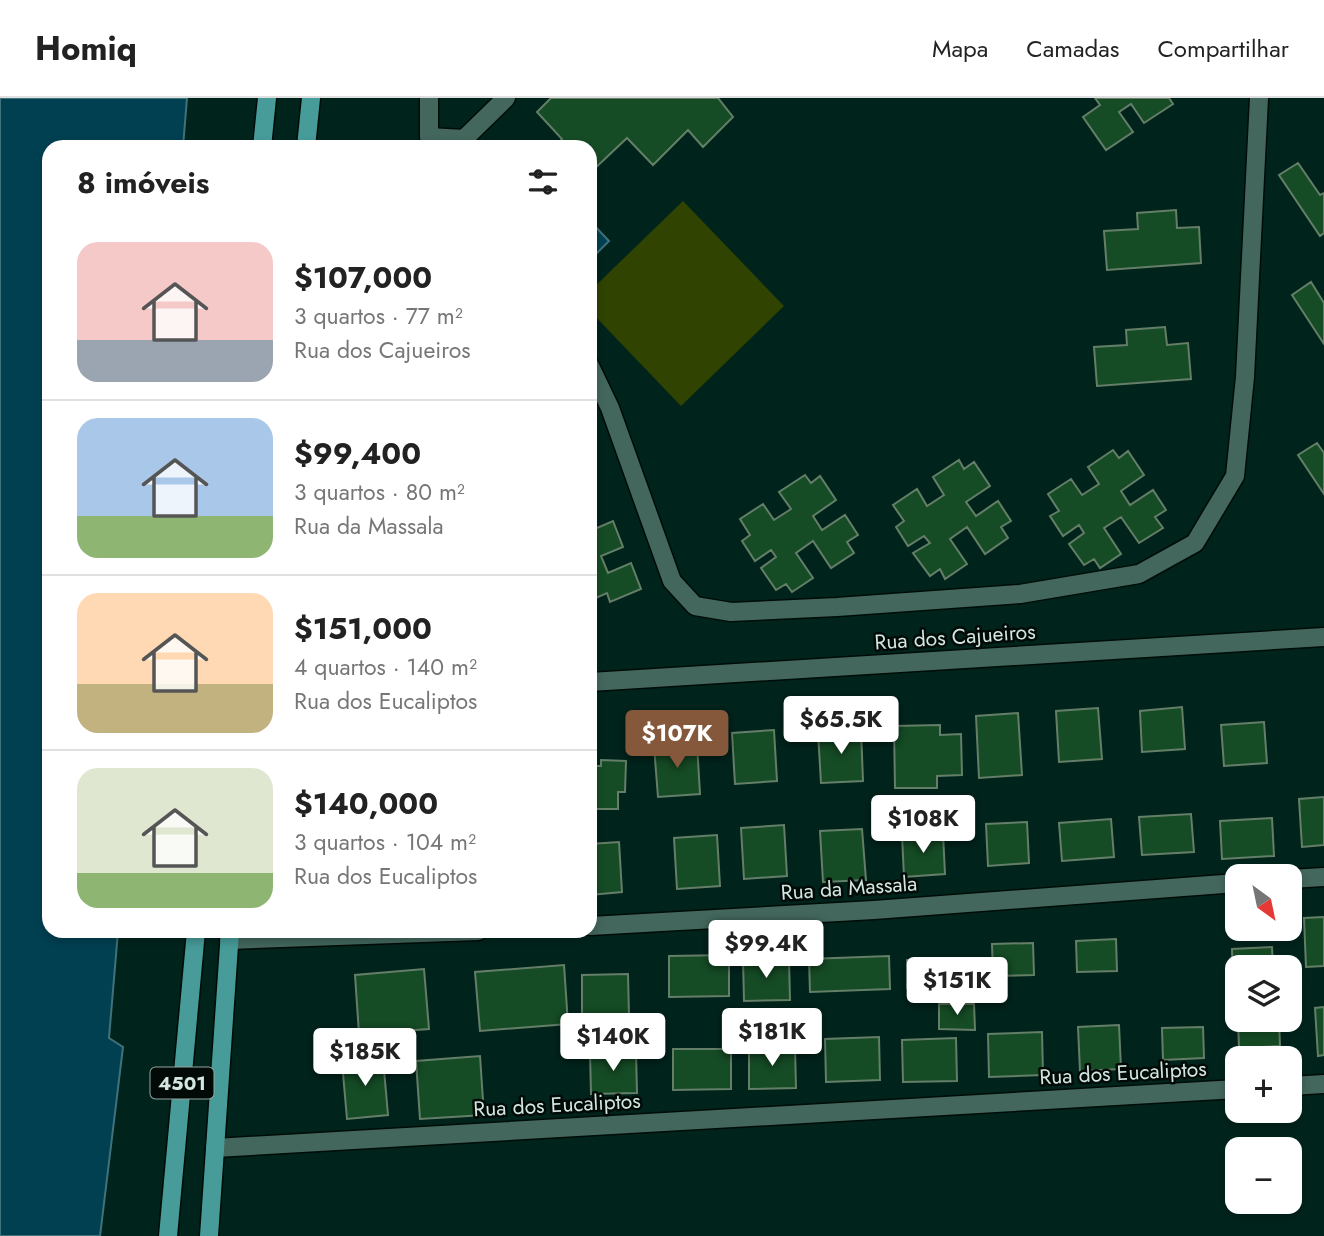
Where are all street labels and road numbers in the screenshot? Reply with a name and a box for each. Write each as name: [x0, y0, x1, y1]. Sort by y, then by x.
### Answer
street label: Rua dos Cajueiros: [874, 616, 1036, 658]
street label: Rua da Massala: [780, 868, 918, 908]
street label: Rua dos Eucaliptos: [1039, 1054, 1207, 1092]
road number: 4501: [150, 1068, 214, 1099]
street label: Rua dos Eucaliptos: [473, 1086, 641, 1124]

